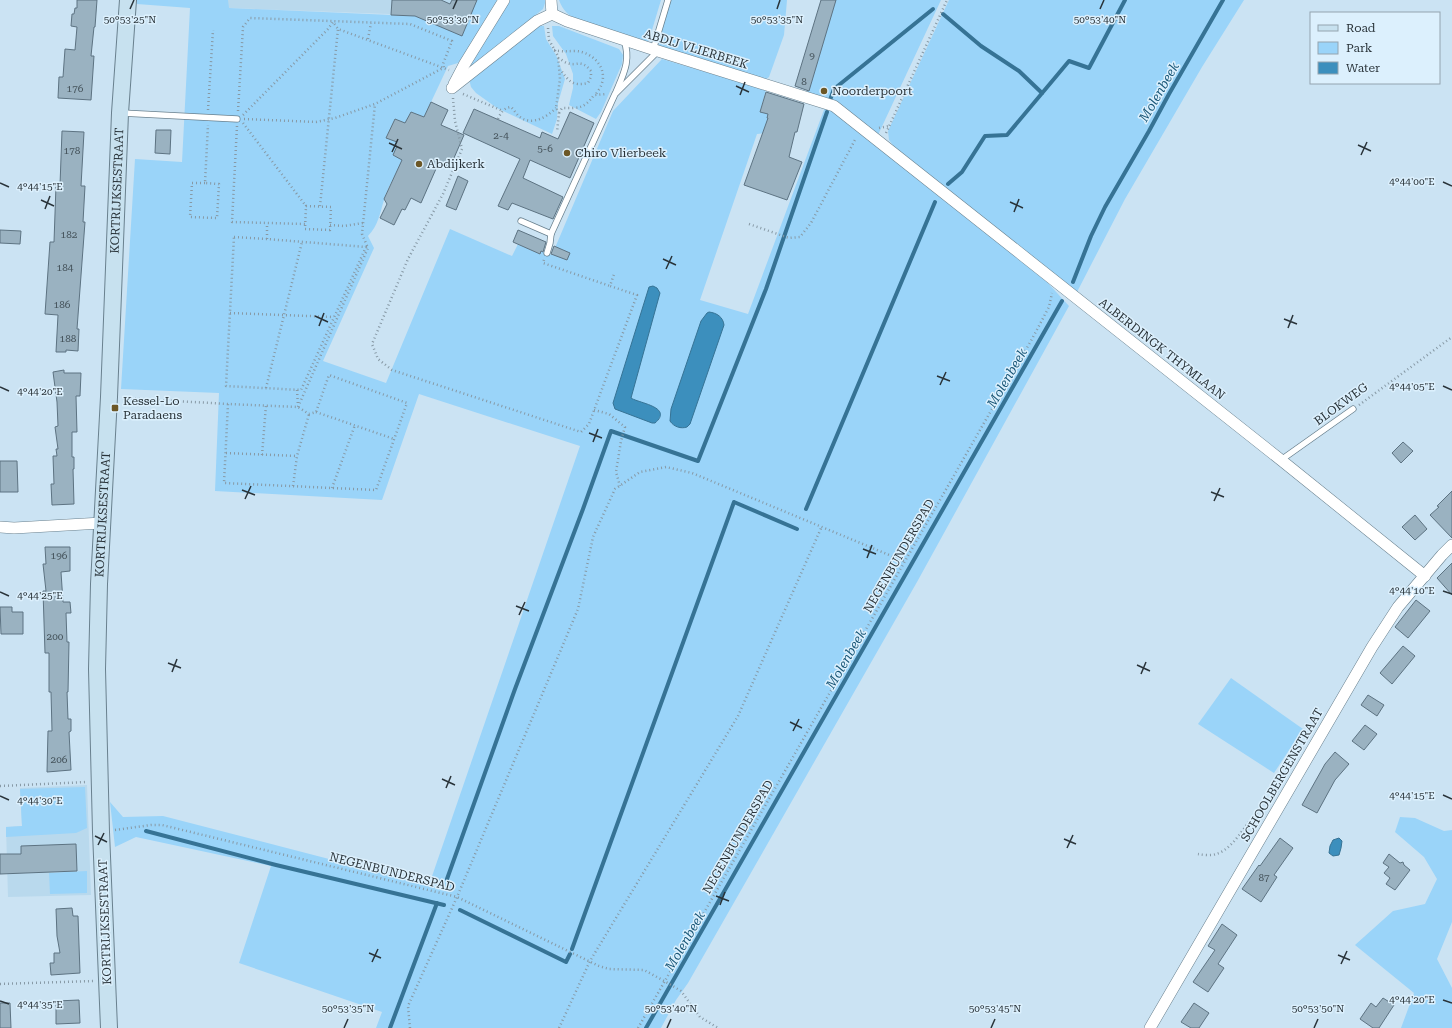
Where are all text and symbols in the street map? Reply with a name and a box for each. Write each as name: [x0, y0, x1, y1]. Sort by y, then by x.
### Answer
legend: [1310, 12, 1440, 84]
text: 50°53'25"N: [104, 14, 156, 25]
text: 50°53'30"N: [427, 14, 479, 25]
text: 50°53'35"N: [751, 14, 803, 25]
text: 50°53'40"N: [1074, 14, 1126, 25]
text: Road: [1346, 21, 1376, 35]
street label: ABDIJ VLIERBEEK: [642, 26, 750, 72]
text: Park: [1346, 41, 1373, 55]
house number: 9: [809, 50, 815, 61]
water label: Molenbeek: [1135, 59, 1182, 125]
text: Water: [1346, 61, 1380, 75]
house number: 8: [801, 76, 807, 87]
house number: 176: [67, 83, 84, 94]
place label: Noorderpoort: [832, 84, 913, 98]
marker: Noorderpoort: [819, 86, 829, 96]
street label: KORTRIJKSESTRAAT: [108, 127, 126, 254]
house number: 2-4: [493, 130, 509, 141]
house number: 5-6: [537, 143, 553, 154]
house number: 178: [64, 145, 81, 156]
place label: Chiro Vlierbeek: [575, 146, 667, 160]
marker: Chiro Vlierbeek: [562, 148, 572, 158]
place label: Abdijkerk: [427, 157, 485, 171]
marker: Abdijkerk: [414, 159, 424, 169]
text: 4°44'00"E: [1389, 176, 1435, 187]
text: 4°44'15"E: [17, 181, 63, 192]
house number: 182: [61, 229, 78, 240]
house number: 184: [57, 262, 74, 273]
street label: ALBERDINGK THYMLAAN: [1096, 295, 1228, 403]
house number: 186: [54, 299, 71, 310]
house number: 188: [60, 333, 77, 344]
water label: Molenbeek: [983, 345, 1030, 411]
street label: BLOKWEG: [1312, 379, 1371, 428]
text: 4°44'05"E: [1389, 381, 1435, 392]
text: 4°44'20"E: [17, 386, 63, 397]
place label: Kessel-Lo Paradaens: [123, 394, 182, 422]
marker: Kessel-Lo Paradaens: [110, 403, 120, 413]
street label: KORTRIJKSESTRAAT: [92, 451, 113, 578]
street label: NEGENBUNDERSPAD: [861, 497, 937, 615]
house number: 196: [51, 550, 68, 561]
text: 4°44'10"E: [1389, 585, 1435, 596]
text: 4°44'25"E: [17, 590, 63, 601]
water label: Molenbeek: [822, 626, 869, 692]
house number: 200: [47, 631, 64, 642]
street label: SCHOOLBERGENSTRAAT: [1238, 706, 1326, 844]
house number: 206: [51, 754, 68, 765]
street label: NEGENBUNDERSPAD: [700, 778, 776, 896]
text: 4°44'15"E: [1389, 790, 1435, 801]
text: 4°44'30"E: [17, 795, 63, 806]
street label: NEGENBUNDERSPAD: [328, 850, 456, 894]
street label: KORTRIJKSESTRAAT: [96, 859, 114, 985]
house number: 87: [1258, 872, 1270, 883]
water label: Molenbeek: [661, 908, 708, 974]
text: 4°44'20"E: [1389, 994, 1435, 1005]
text: 4°44'35"E: [17, 999, 63, 1010]
text: 50°53'35"N: [322, 1003, 374, 1014]
text: 50°53'40"N: [645, 1003, 697, 1014]
text: 50°53'45"N: [969, 1003, 1021, 1014]
text: 50°53'50"N: [1292, 1003, 1344, 1014]

